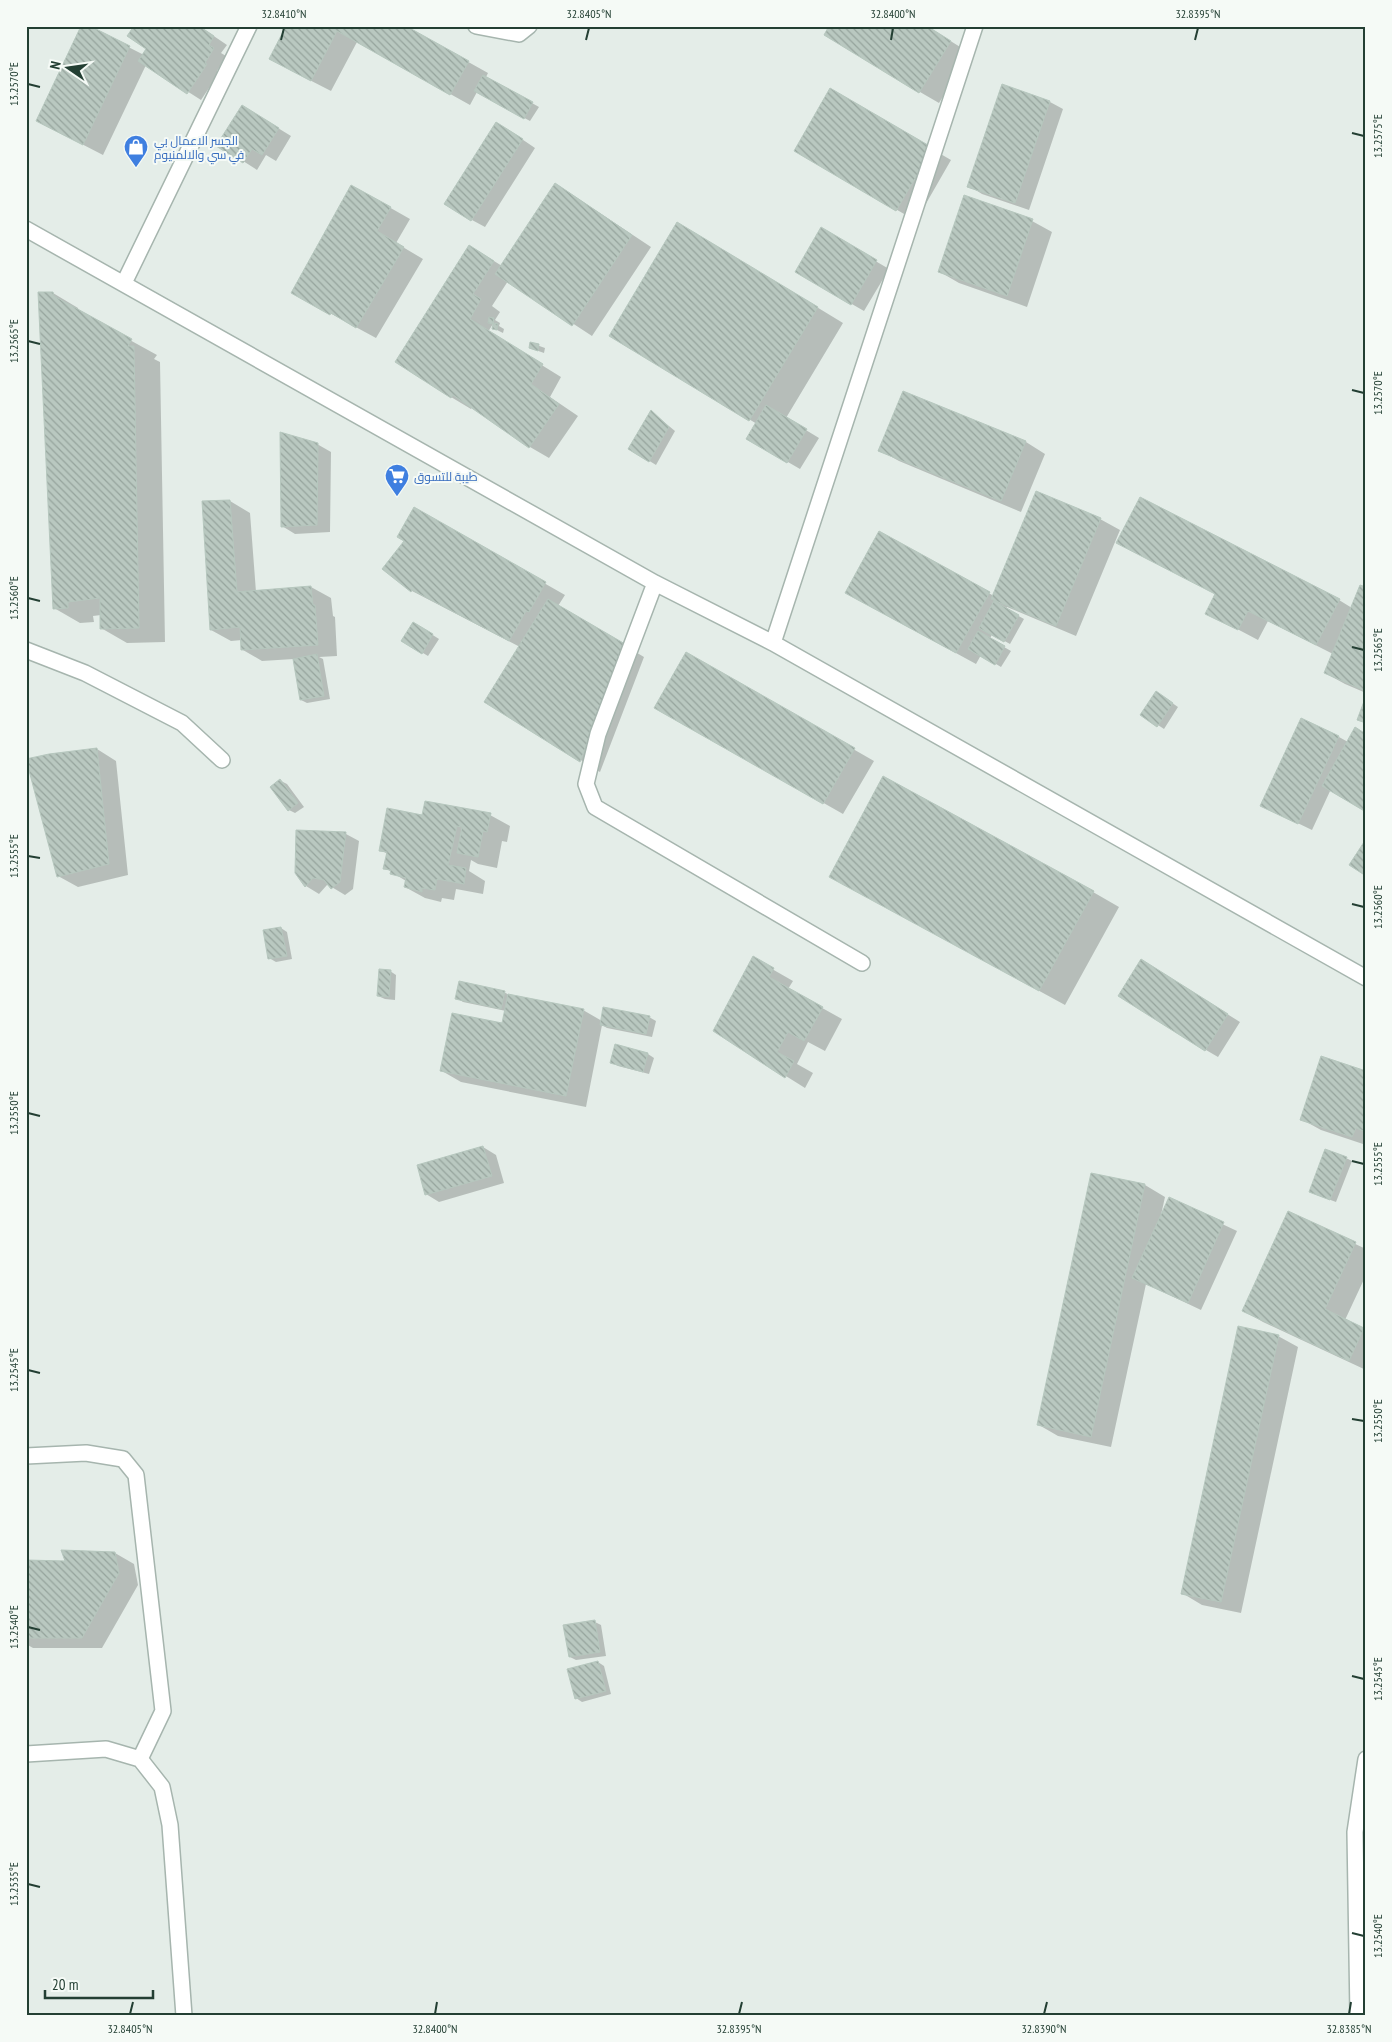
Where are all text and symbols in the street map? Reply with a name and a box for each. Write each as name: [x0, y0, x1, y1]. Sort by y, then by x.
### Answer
text: 32.8410°N: [261, 6, 307, 21]
text: 32.8405°N: [566, 6, 612, 21]
text: 32.8400°N: [870, 6, 916, 21]
text: 32.8395°N: [1175, 6, 1221, 21]
north arrow: [42, 42, 92, 92]
text: N: [46, 59, 65, 71]
text: 13.2570°E: [6, 62, 21, 106]
text: 13.2575°E: [1370, 114, 1385, 158]
place label: الجسر الاعمال بي في سي والالمنيوم: [154, 133, 244, 165]
shop icon: الجسر الاعمال بي في سي والالمنيوم: [123, 134, 149, 168]
text: 13.2565°E: [6, 319, 21, 363]
text: 13.2570°E: [1370, 371, 1385, 415]
supermarket icon: طيبة للتسوق: [384, 463, 410, 497]
place label: طيبة للتسوق: [414, 469, 478, 484]
text: 13.2560°E: [6, 576, 21, 620]
text: 13.2565°E: [1370, 628, 1385, 672]
text: 13.2555°E: [6, 834, 21, 878]
text: 13.2560°E: [1370, 885, 1385, 929]
text: 13.2550°E: [6, 1091, 21, 1135]
text: 13.2555°E: [1370, 1142, 1385, 1186]
text: 13.2545°E: [6, 1348, 21, 1392]
text: 13.2550°E: [1370, 1399, 1385, 1443]
text: 13.2540°E: [6, 1605, 21, 1649]
text: 13.2545°E: [1370, 1657, 1385, 1701]
text: 13.2535°E: [6, 1862, 21, 1906]
text: 13.2540°E: [1370, 1914, 1385, 1958]
scale bar: [45, 1967, 152, 1999]
text: 20 m: [52, 1975, 78, 1994]
text: 32.8405°N: [107, 2021, 153, 2036]
text: 32.8400°N: [412, 2021, 458, 2036]
text: 32.8395°N: [716, 2021, 762, 2036]
text: 32.8390°N: [1021, 2021, 1067, 2036]
text: 32.8385°N: [1326, 2021, 1372, 2036]

